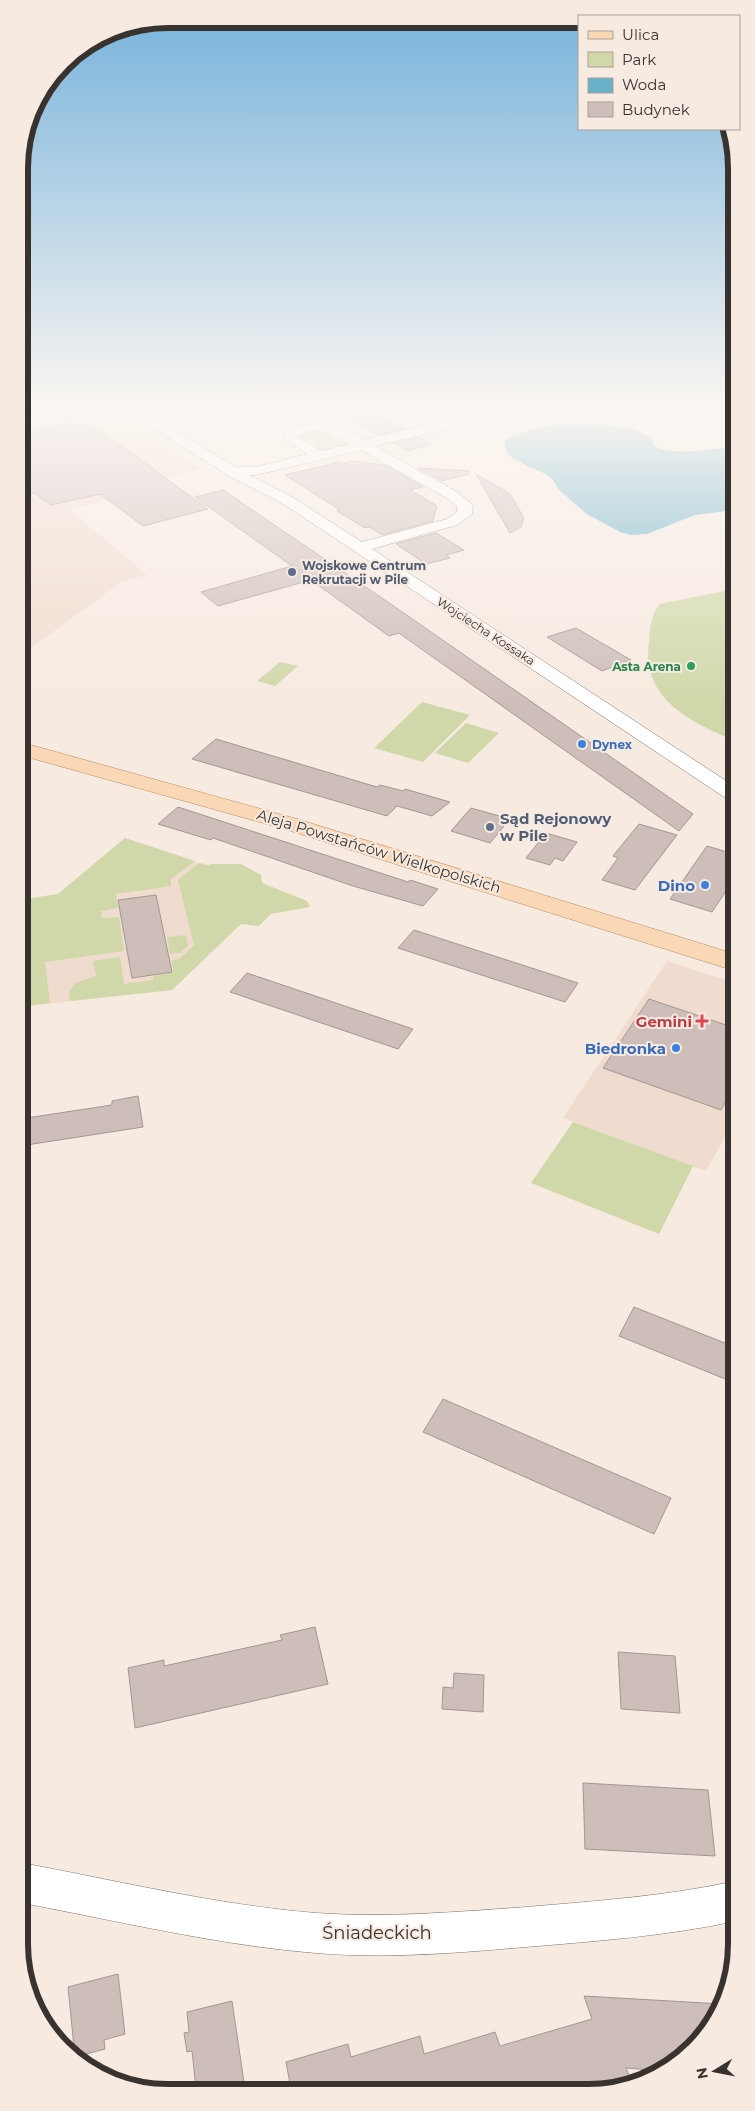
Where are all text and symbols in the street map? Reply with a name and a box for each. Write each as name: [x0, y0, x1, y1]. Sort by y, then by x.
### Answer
legend: [578, 15, 740, 130]
text: Ulica: [622, 25, 659, 44]
text: Park: [622, 50, 656, 69]
text: Woda: [622, 75, 666, 94]
text: Budynek: [622, 100, 690, 119]
place label: Wojskowe Centrum Rekrutacji w Pile: [302, 558, 426, 587]
marker: Wojskowe Centrum Rekrutacji w Pile: [286, 566, 298, 578]
street label: Wojciecha Kossaka: [434, 594, 538, 668]
place label: Asta Arena: [611, 659, 681, 674]
marker: Asta Arena: [685, 660, 697, 672]
place label: Dynex: [592, 737, 633, 752]
marker: Dynex: [576, 738, 588, 750]
street label: Aleja Powstańców Wielkopolskich: [255, 805, 503, 897]
place label: Sąd Rejonowy w Pile: [500, 809, 612, 845]
marker: Sąd Rejonowy w Pile: [484, 821, 496, 833]
place label: Dino: [658, 876, 695, 895]
marker: Dino: [699, 879, 711, 891]
place label: Gemini: [636, 1012, 692, 1031]
marker: Gemini: [696, 1015, 708, 1027]
place label: Biedronka: [585, 1039, 666, 1058]
marker: Biedronka: [670, 1042, 682, 1054]
street label: Śniadeckich: [322, 1922, 432, 1944]
north arrow: [690, 2046, 740, 2096]
text: N: [692, 2066, 712, 2080]

